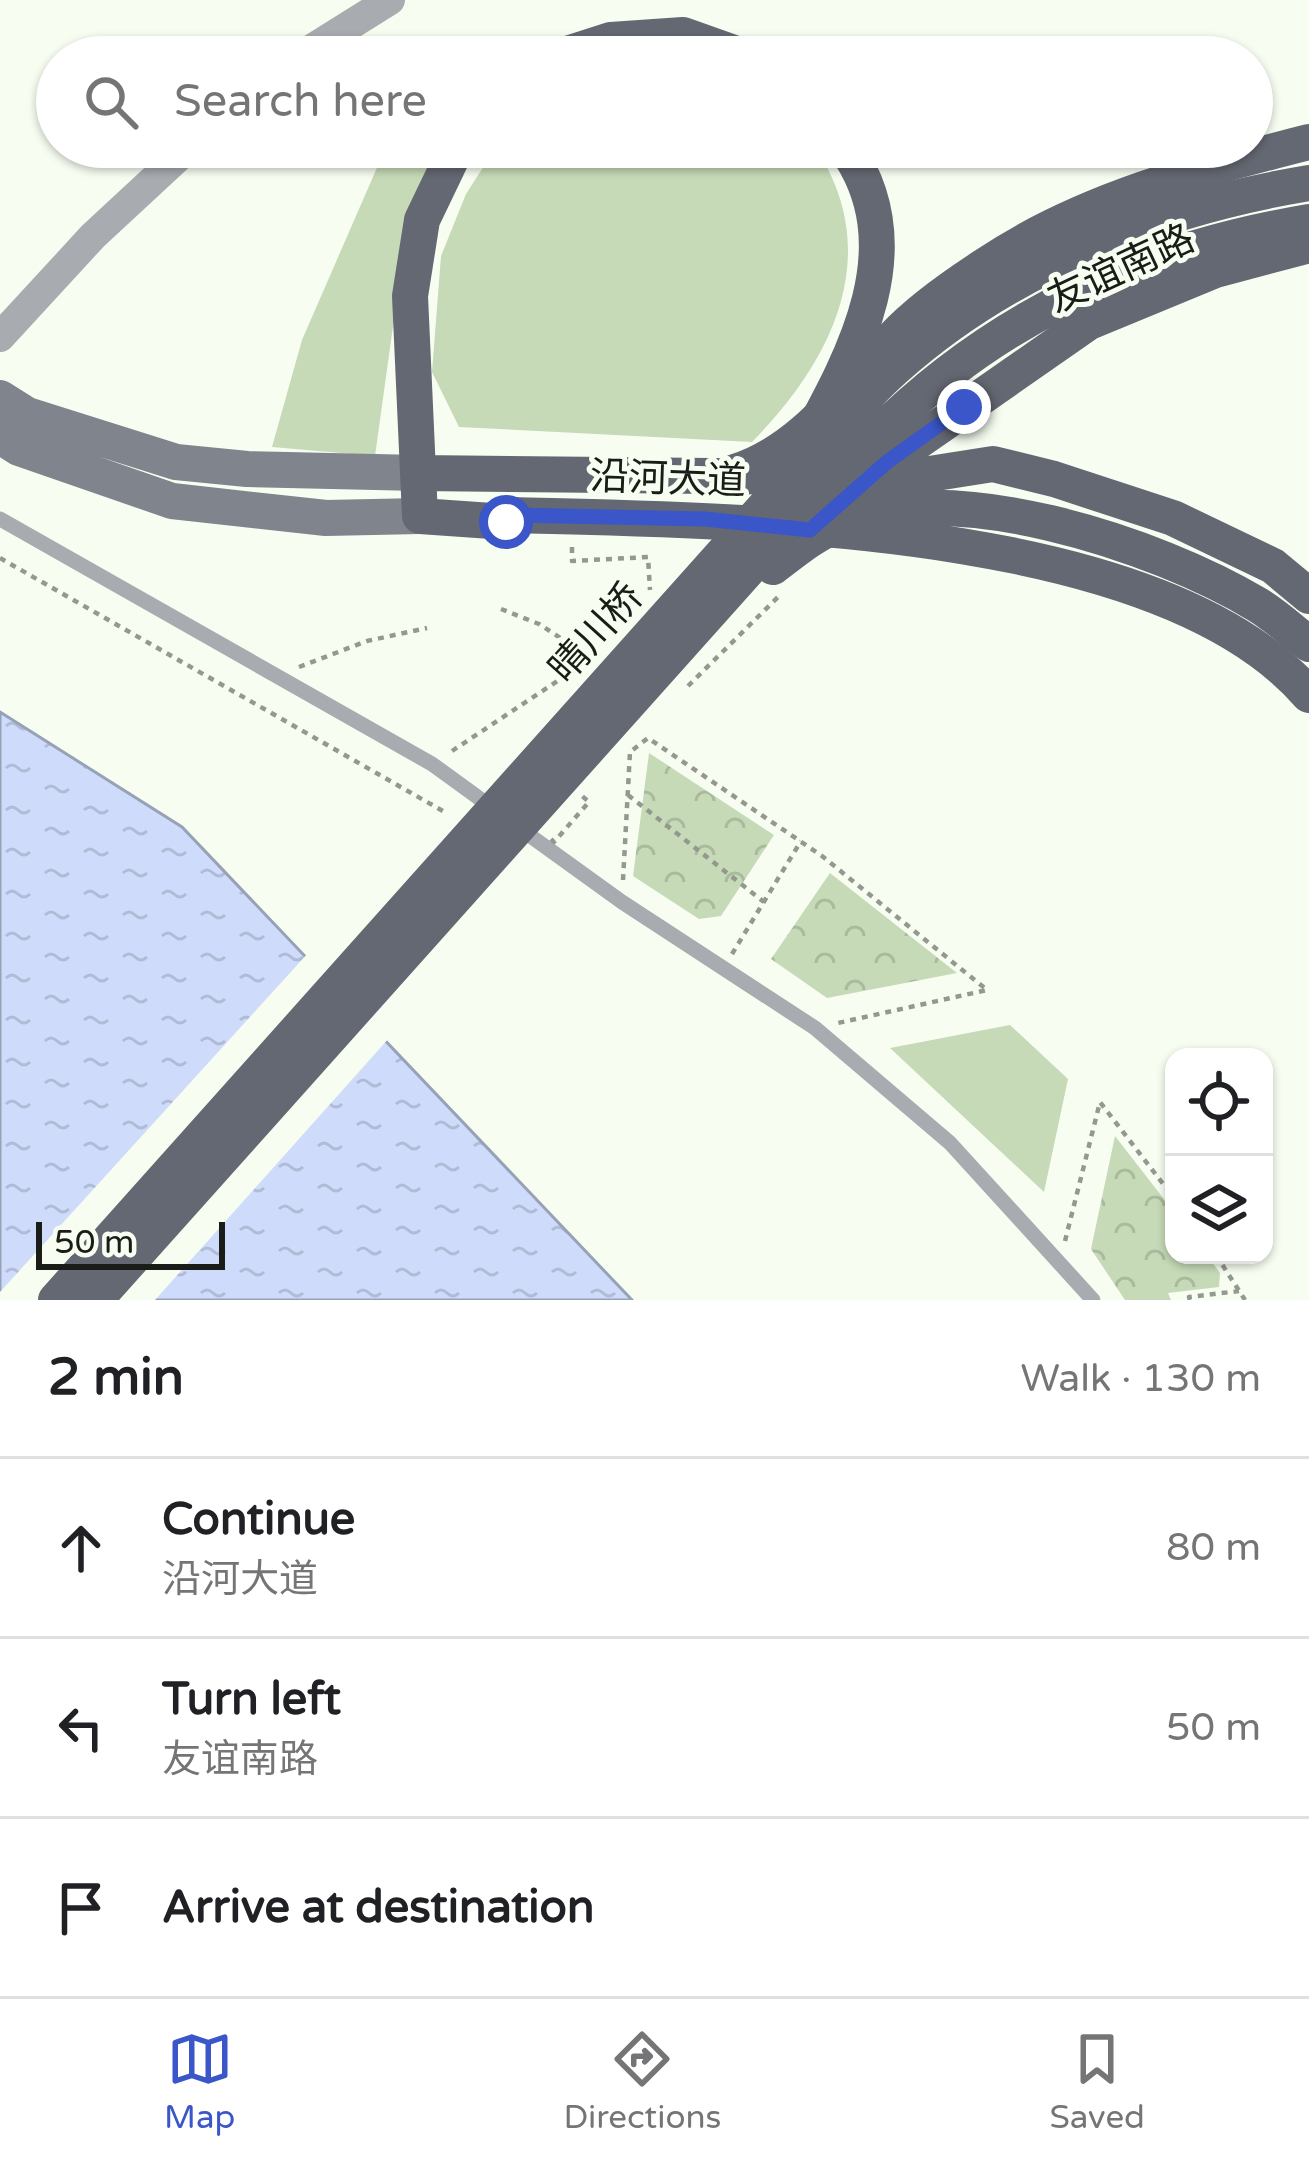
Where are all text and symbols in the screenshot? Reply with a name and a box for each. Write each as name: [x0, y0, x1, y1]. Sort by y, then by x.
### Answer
search box: [36, 36, 1273, 168]
icon: search: [78, 69, 144, 135]
text: Search here: [174, 75, 427, 129]
street label: 友谊南路: [1040, 215, 1202, 323]
route end: [937, 380, 991, 434]
street label: 沿河大道: [589, 453, 747, 505]
route start: [479, 495, 533, 549]
street label: 晴川桥: [539, 574, 653, 692]
map controls: [1165, 1048, 1273, 1264]
button: locate: [1165, 1048, 1273, 1156]
button: layers: [1165, 1156, 1273, 1264]
scale bar: [36, 1216, 225, 1269]
text: 50 m: [54, 1223, 134, 1262]
text: 2 min: [48, 1347, 184, 1409]
text: Walk · 130 m: [1020, 1355, 1261, 1402]
text: Continue: [162, 1493, 355, 1547]
icon: ahead: [48, 1515, 114, 1581]
text: 80 m: [1166, 1524, 1261, 1571]
text: 沿河大道: [162, 1556, 318, 1603]
text: Turn left: [162, 1673, 341, 1727]
icon: left: [48, 1695, 114, 1761]
text: 50 m: [1166, 1704, 1261, 1751]
text: 友谊南路: [162, 1736, 318, 1783]
icon: arrive: [48, 1875, 114, 1941]
text: Arrive at destination: [162, 1881, 594, 1935]
tab: Map: [164, 2026, 235, 2137]
tab: Directions: [563, 2026, 721, 2137]
tab: Saved: [1050, 2026, 1145, 2137]

